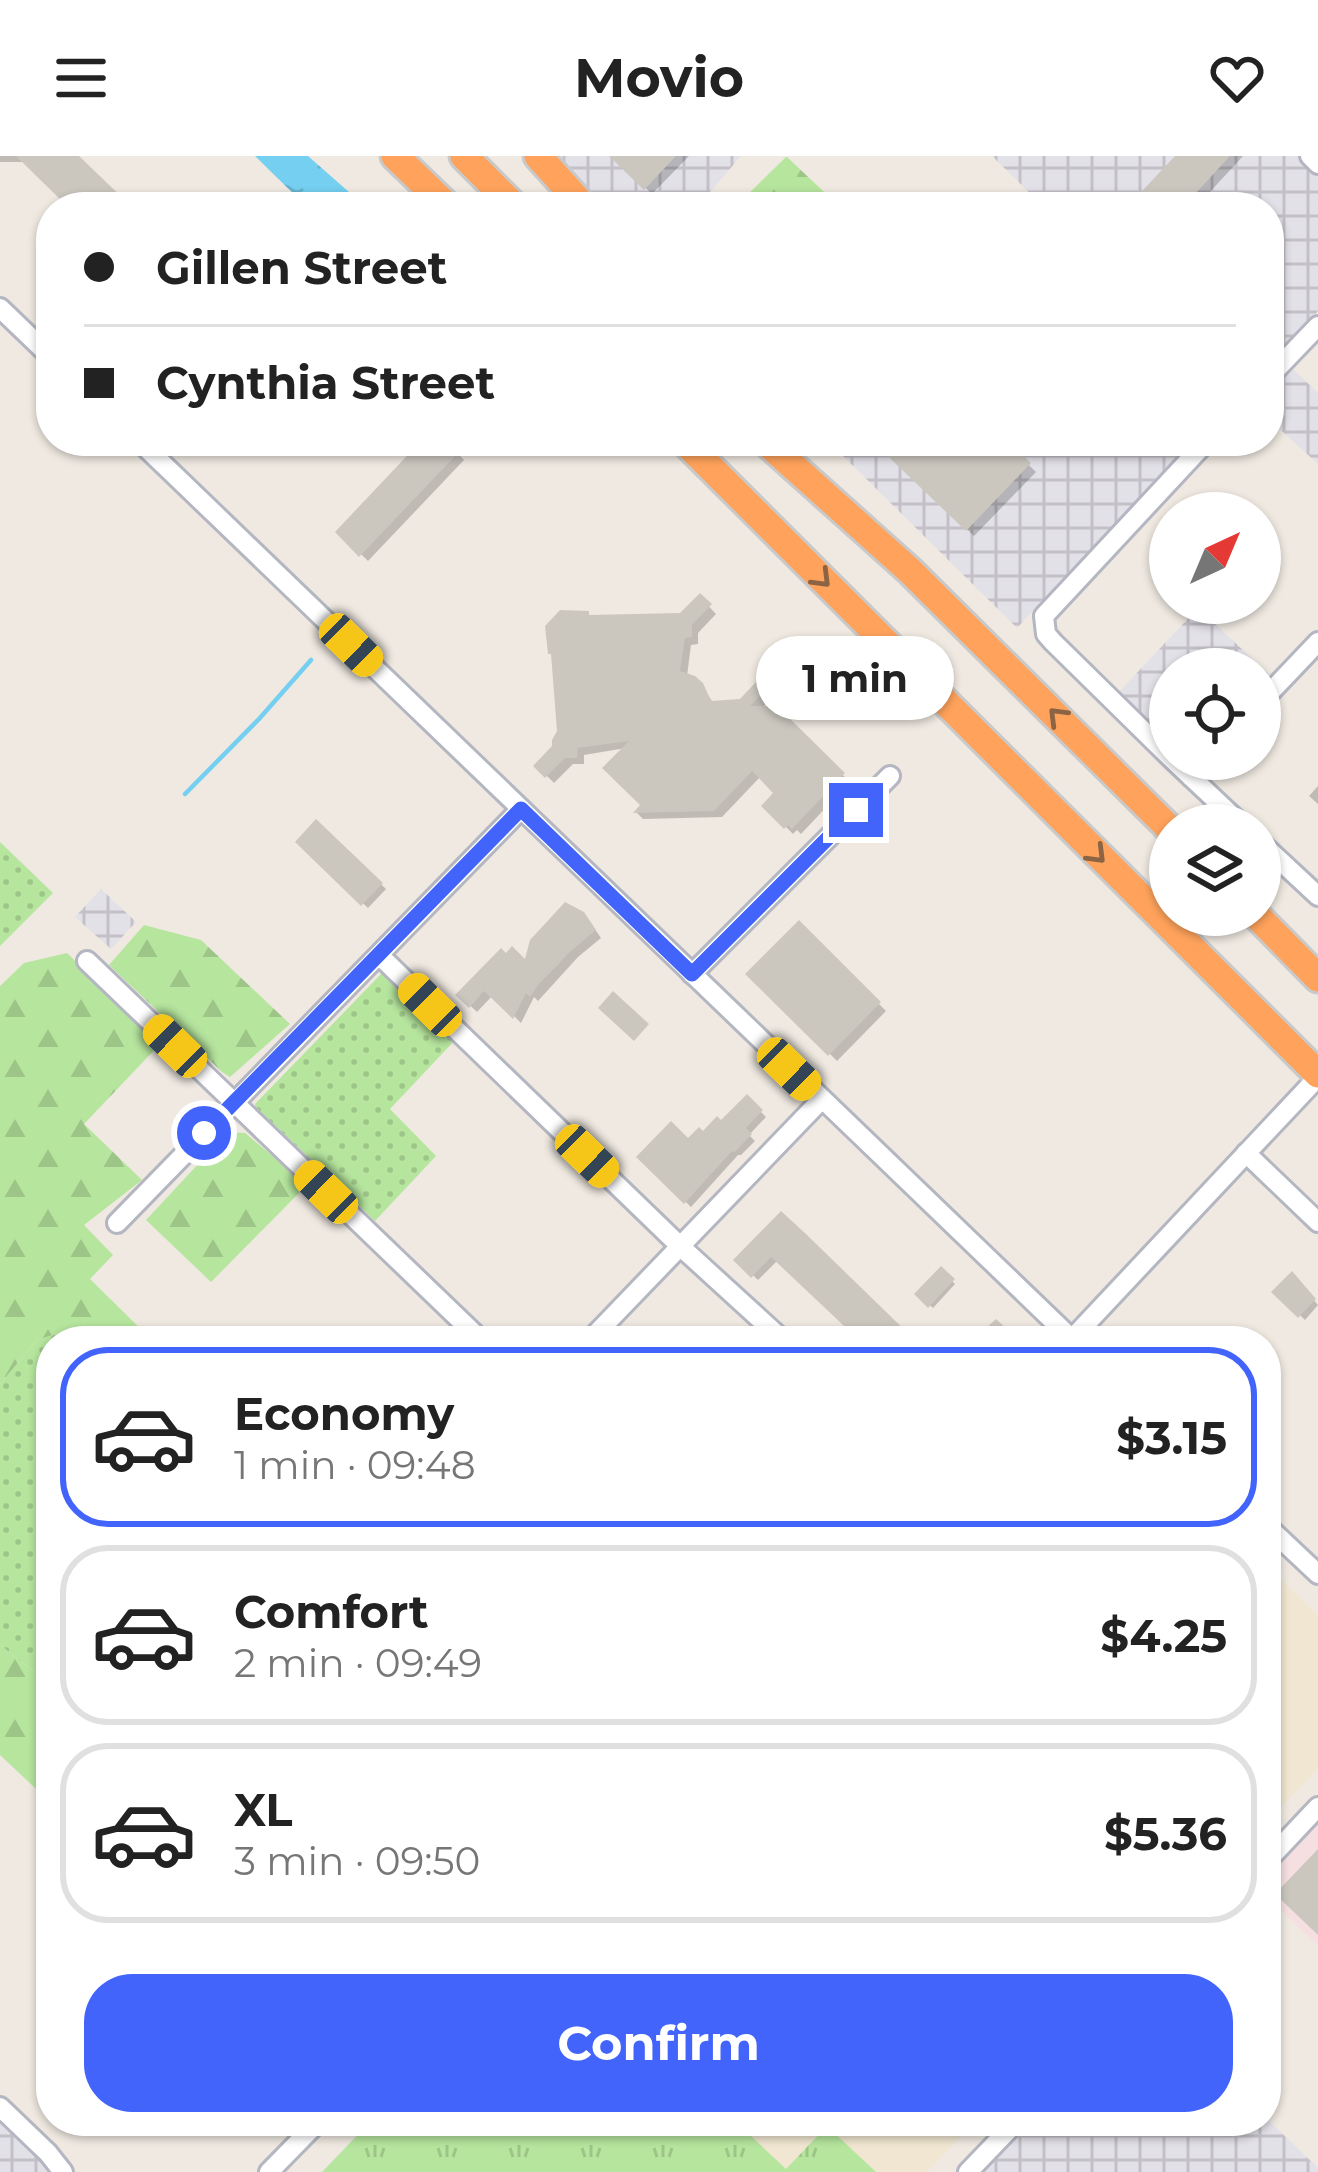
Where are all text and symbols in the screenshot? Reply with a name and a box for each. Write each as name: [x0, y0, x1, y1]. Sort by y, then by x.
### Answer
icon: menu: [48, 45, 114, 111]
text: Movio: [574, 45, 744, 111]
icon: heart: [1204, 45, 1270, 111]
text: Gillen Street: [156, 240, 447, 295]
text: Cynthia Street: [156, 355, 495, 410]
north arrow: [1149, 492, 1281, 624]
map controls: [1149, 492, 1281, 936]
one-way arrow: [808, 565, 830, 587]
car: [313, 607, 389, 683]
callout: 1 min: [757, 636, 955, 720]
button: locate: [1149, 648, 1281, 780]
text: 1 min: [802, 654, 908, 702]
one-way arrow: [1050, 709, 1072, 731]
route end: [829, 783, 883, 837]
button: layers: [1149, 804, 1281, 936]
one-way arrow: [1083, 840, 1105, 862]
car: [392, 967, 468, 1043]
car: [137, 1008, 213, 1084]
car: [751, 1031, 827, 1107]
route start: [177, 1106, 231, 1160]
car: [549, 1118, 625, 1194]
car: [288, 1154, 364, 1230]
icon: car: [90, 1383, 198, 1491]
text: Economy: [234, 1386, 454, 1441]
text: $3.15: [1116, 1410, 1227, 1465]
text: 1 min · 09:48: [234, 1441, 476, 1489]
icon: car: [90, 1581, 198, 1689]
text: Comfort: [234, 1584, 429, 1639]
text: $4.25: [1100, 1608, 1227, 1663]
text: 2 min · 09:49: [234, 1639, 482, 1687]
icon: car: [90, 1779, 198, 1887]
text: XL: [234, 1782, 292, 1837]
text: $5.36: [1104, 1806, 1227, 1861]
text: 3 min · 09:50: [234, 1837, 480, 1885]
button: Confirm: [84, 1974, 1233, 2112]

